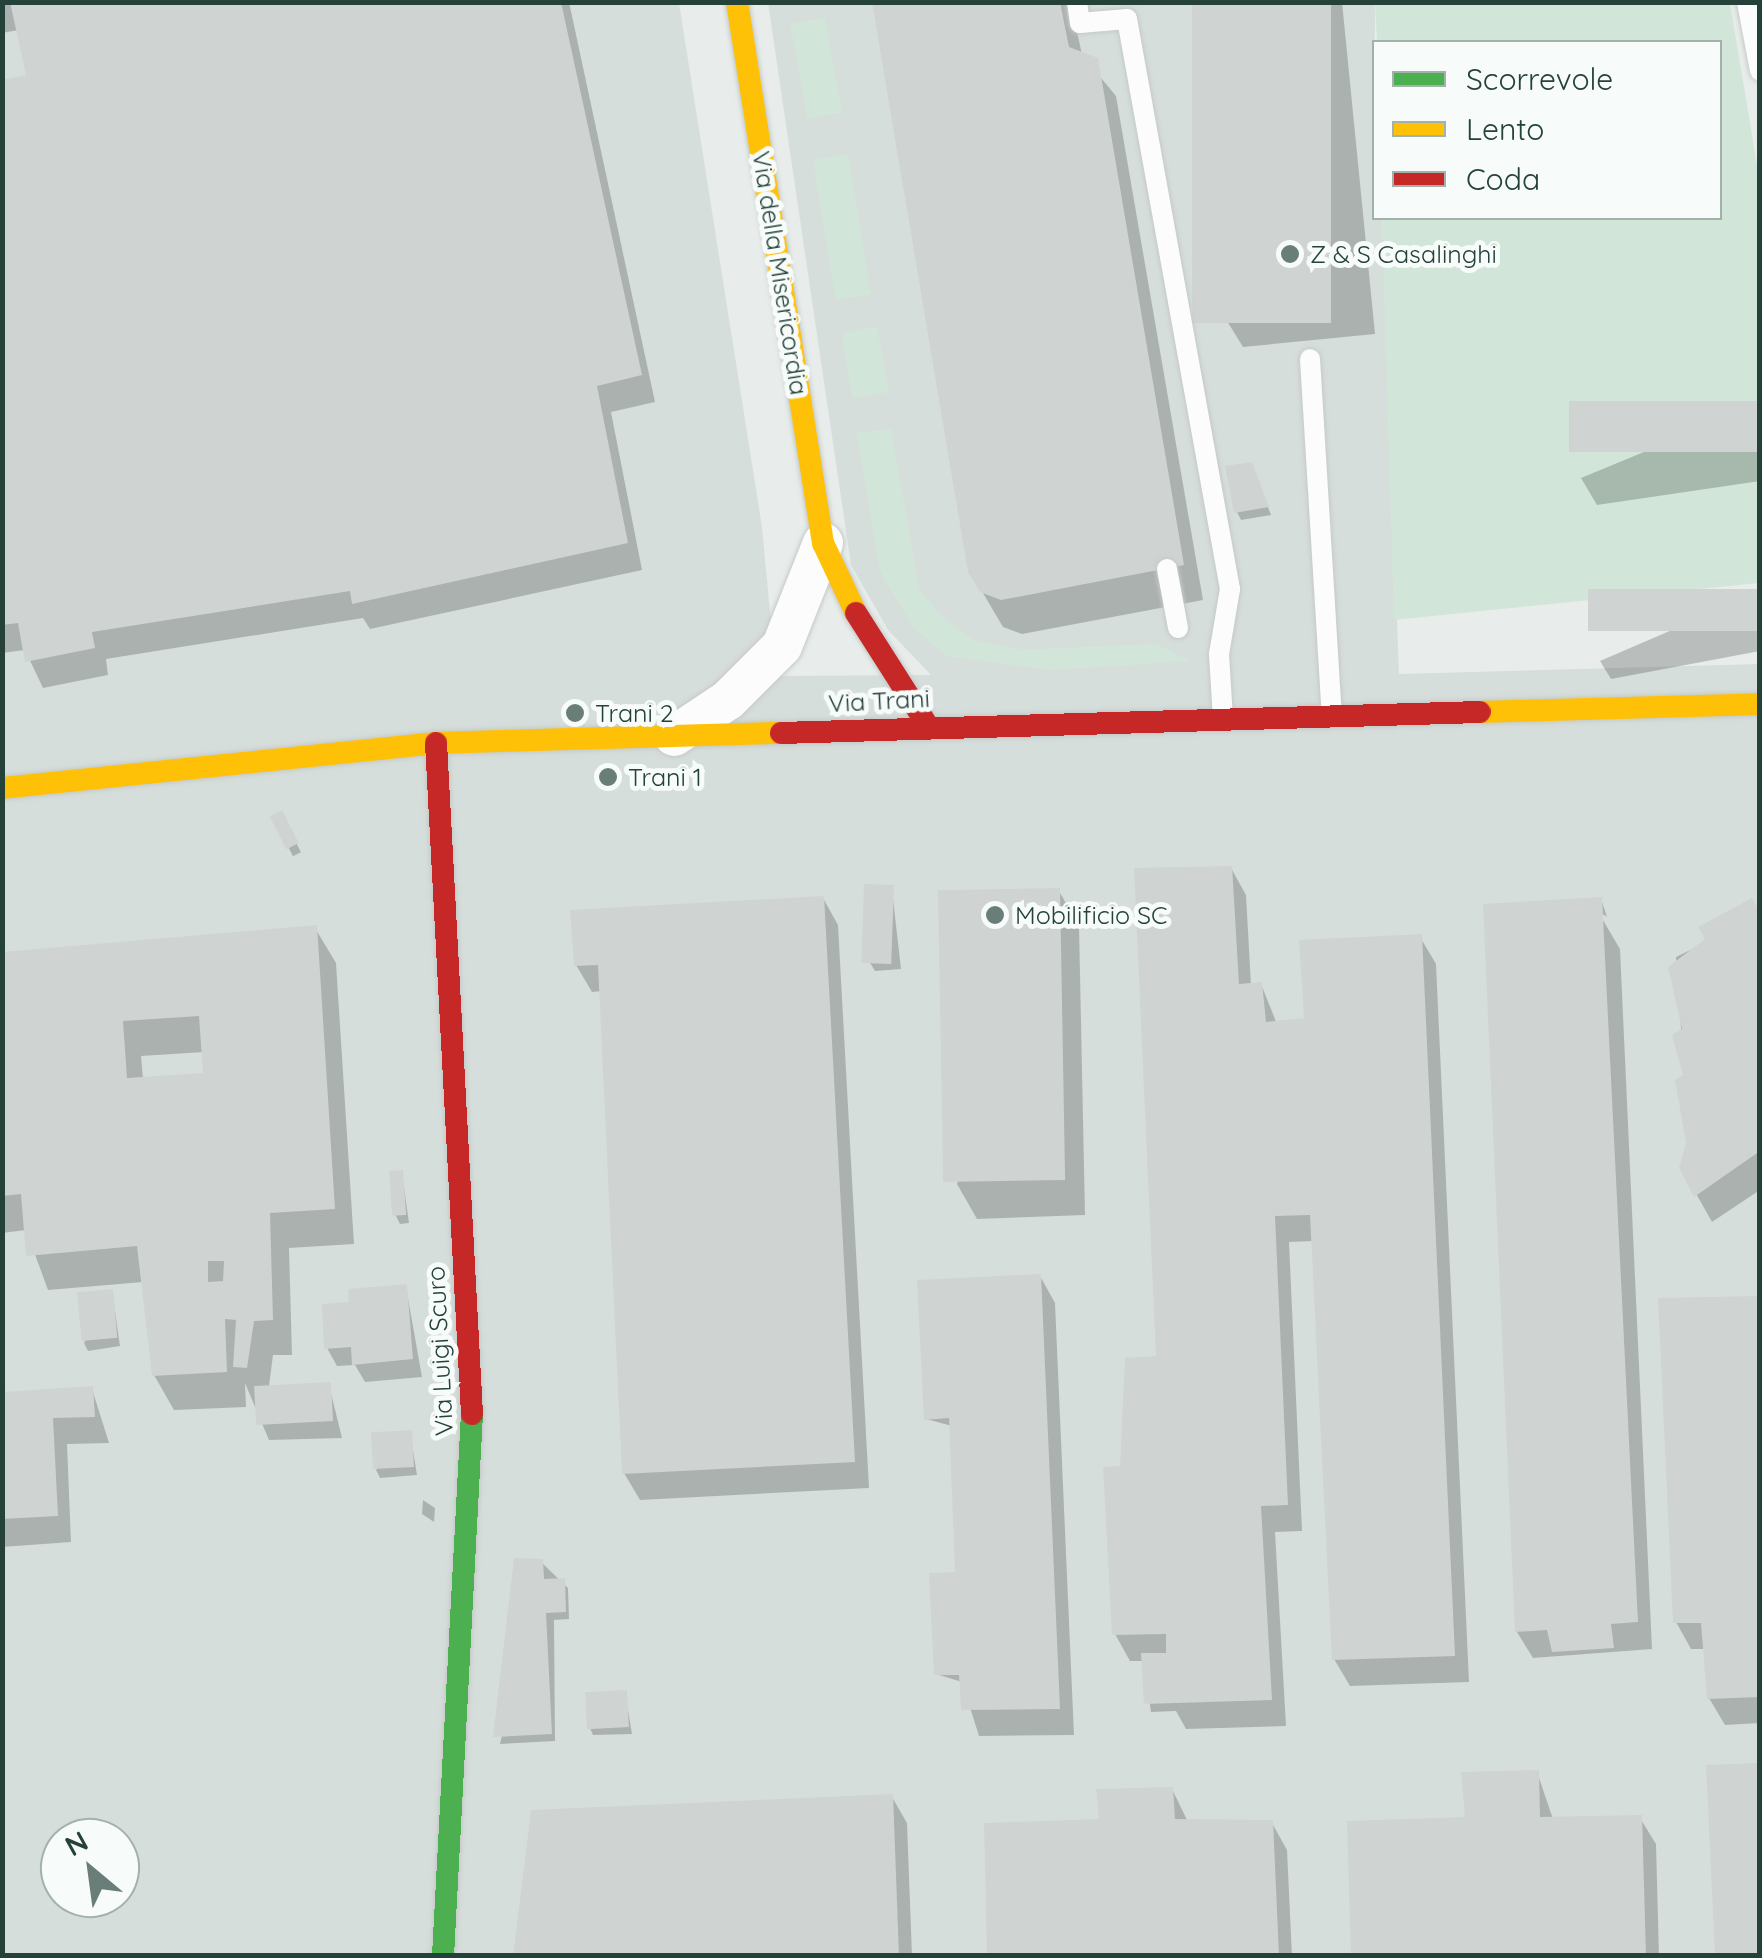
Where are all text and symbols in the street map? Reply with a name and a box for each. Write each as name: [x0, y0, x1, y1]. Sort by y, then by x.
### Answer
legend: [1372, 40, 1722, 220]
text: Scorrevole: [1466, 60, 1613, 98]
text: Lento: [1466, 110, 1544, 148]
street label: Via della Misericordia: [746, 149, 814, 397]
text: Coda: [1466, 160, 1540, 198]
place label: Z & S Casalinghi: [1310, 239, 1497, 269]
marker: Z & S Casalinghi: [1279, 243, 1301, 265]
street label: Via Trani: [827, 683, 931, 719]
place label: Trani 2: [595, 698, 674, 728]
marker: Trani 2: [564, 702, 586, 724]
place label: Trani 1: [628, 762, 702, 792]
marker: Trani 1: [597, 766, 619, 788]
place label: Mobilificio SC: [1015, 900, 1167, 930]
marker: Mobilificio SC: [984, 904, 1006, 926]
street label: Via Luigi Scuro: [421, 1265, 459, 1437]
north arrow: [40, 1818, 140, 1918]
text: N: [59, 1823, 94, 1863]

